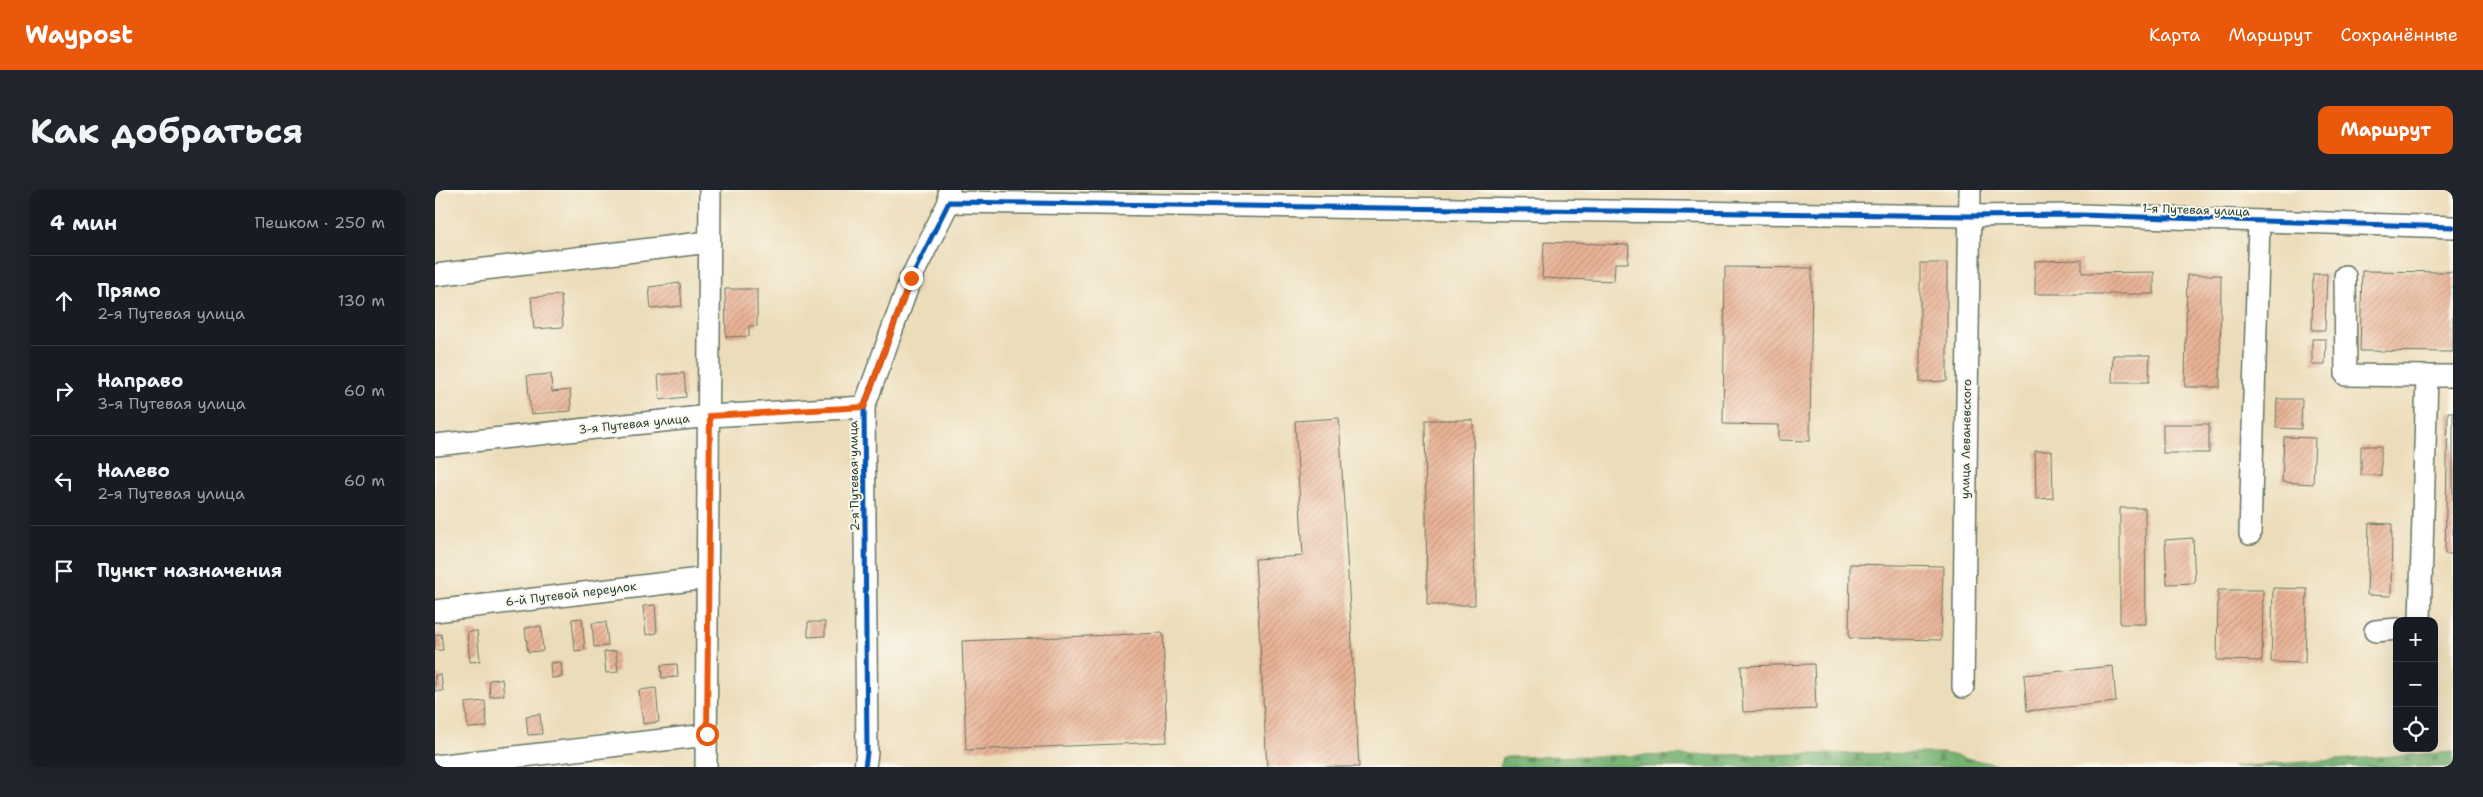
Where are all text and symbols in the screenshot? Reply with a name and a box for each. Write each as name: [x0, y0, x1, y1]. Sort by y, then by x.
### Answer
text: Waypost: [25, 19, 133, 51]
text: Карта: [2149, 23, 2200, 47]
text: Маршрут: [2228, 23, 2312, 47]
text: Сохранённые: [2340, 23, 2458, 47]
button: Маршрут: [2318, 106, 2453, 154]
text: Как добраться: [30, 107, 303, 154]
street label: 1-я Путевая улица: [2142, 200, 2251, 220]
text: 4 мин: [50, 209, 117, 237]
text: Пешком · 250 m: [255, 212, 385, 233]
route end: [900, 267, 923, 290]
text: Прямо: [97, 278, 161, 303]
icon: ahead: [50, 287, 78, 315]
text: 130 m: [338, 290, 385, 311]
text: 2-я Путевая улица: [97, 303, 245, 324]
text: Направо: [97, 368, 183, 393]
icon: right: [50, 377, 78, 405]
street label: улица Леваневского: [1957, 379, 1975, 499]
text: 60 m: [344, 380, 385, 401]
text: 3-я Путевая улица: [97, 393, 246, 414]
street label: 3-я Путевая улица: [578, 410, 691, 438]
street label: 2-я Путевая улица: [845, 420, 863, 532]
text: Налево: [97, 458, 170, 483]
icon: left: [50, 467, 78, 495]
text: 60 m: [344, 470, 385, 491]
text: 2-я Путевая улица: [97, 483, 245, 504]
icon: arrive: [50, 557, 78, 585]
text: Пункт назначения: [97, 558, 282, 583]
street label: 6-й Путевой переулок: [505, 578, 638, 610]
map controls: [2393, 617, 2438, 752]
button: +: [2393, 617, 2438, 662]
button: −: [2393, 662, 2438, 707]
button: locate: [2393, 707, 2438, 752]
route start: [696, 723, 719, 746]

